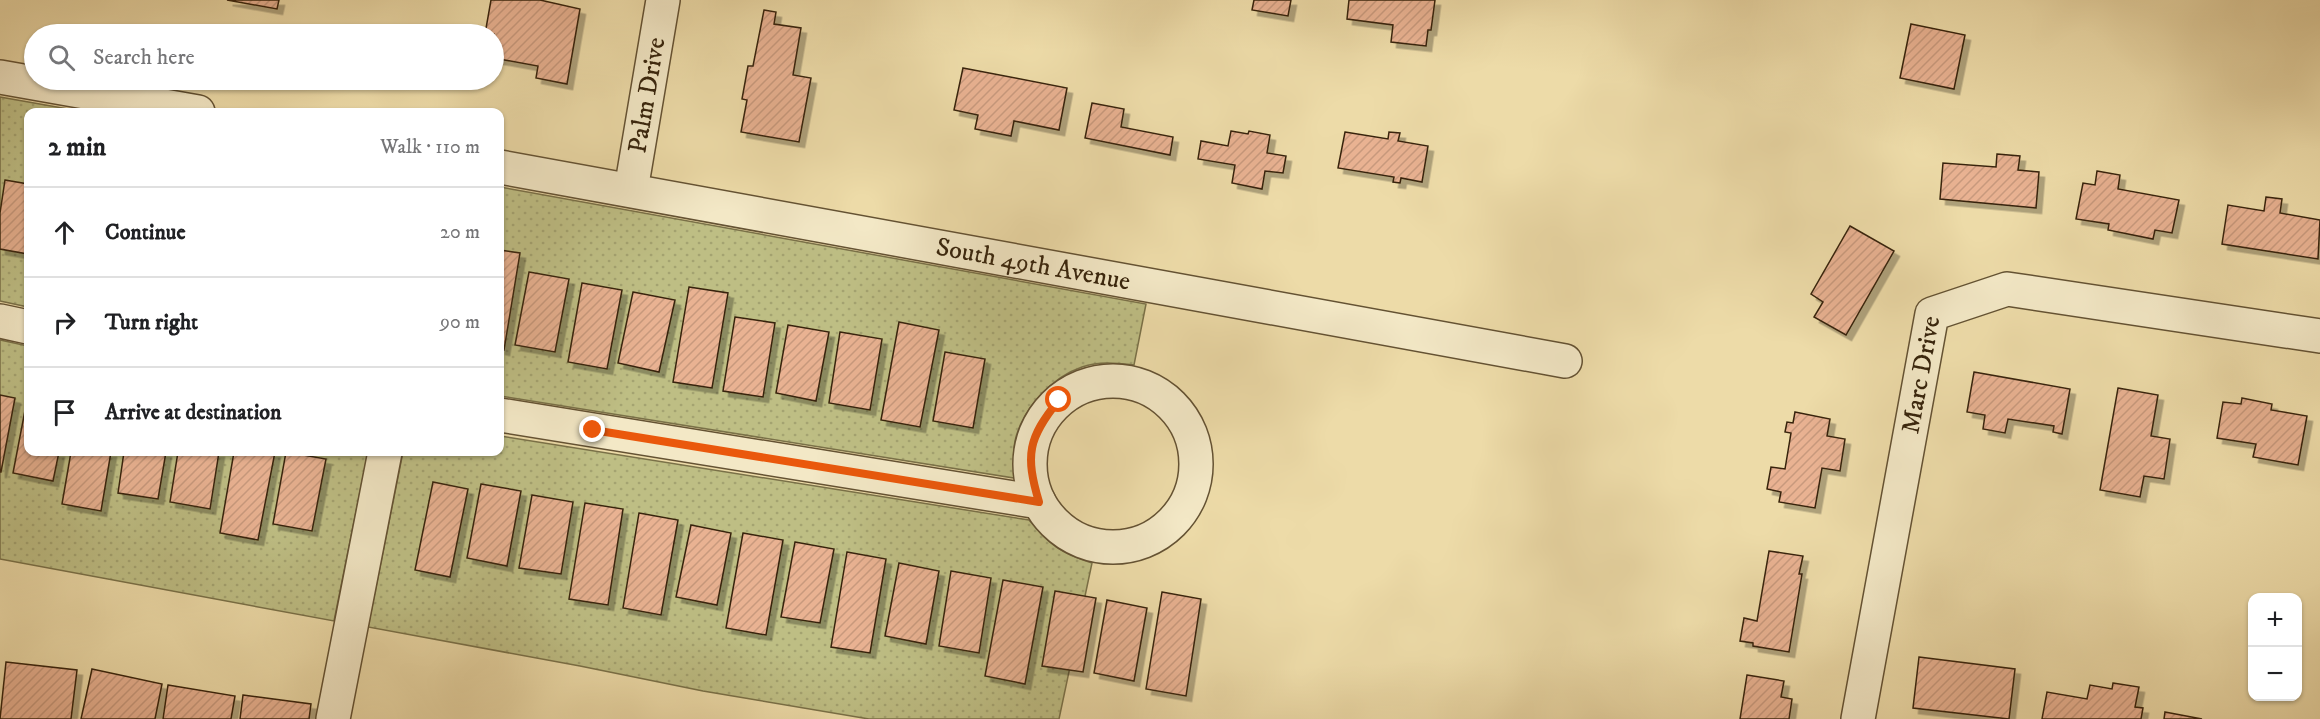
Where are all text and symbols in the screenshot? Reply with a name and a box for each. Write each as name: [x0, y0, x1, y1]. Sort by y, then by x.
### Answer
search box: [24, 24, 504, 90]
street label: Palm Drive: [621, 35, 673, 156]
icon: search: [45, 41, 78, 74]
text: Search here: [93, 44, 195, 71]
text: 2 min: [48, 131, 106, 164]
text: Walk · 110 m: [380, 135, 480, 160]
icon: ahead: [48, 216, 81, 249]
text: Continue: [105, 219, 186, 246]
text: 20 m: [440, 220, 480, 245]
street label: South 49th Avenue: [933, 230, 1133, 298]
icon: right: [48, 306, 81, 339]
text: Turn right: [105, 309, 198, 336]
text: 90 m: [440, 310, 480, 335]
street label: Marc Drive: [1894, 313, 1948, 436]
route start: [1045, 386, 1071, 412]
icon: arrive: [48, 396, 81, 429]
text: Arrive at destination: [105, 399, 282, 426]
route end: [579, 416, 605, 442]
map controls: [2248, 593, 2302, 701]
button: +: [2248, 593, 2302, 647]
button: −: [2248, 647, 2302, 701]

